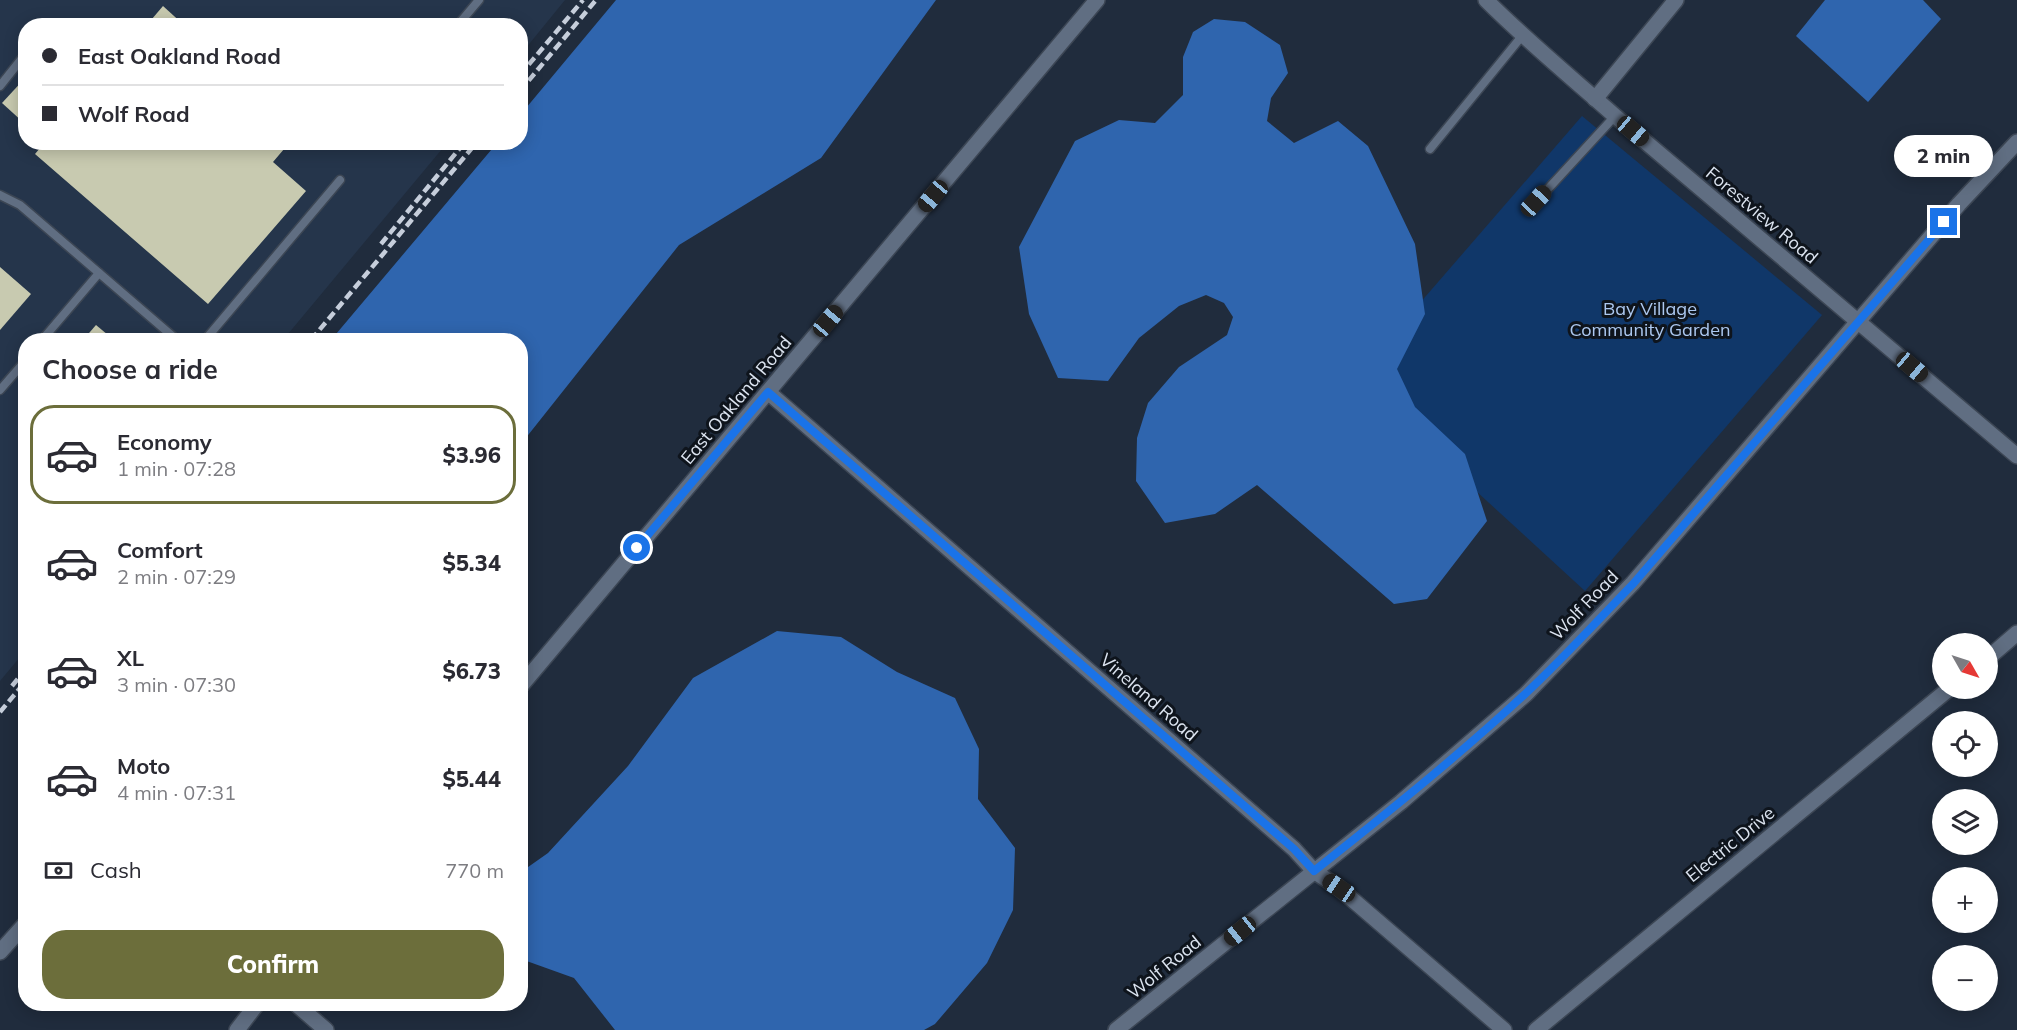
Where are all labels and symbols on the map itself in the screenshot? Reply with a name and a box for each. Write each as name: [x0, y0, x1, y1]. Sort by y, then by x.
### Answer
car: [1613, 113, 1653, 149]
callout: 2 min: [1894, 135, 1994, 177]
street label: Forestview Road: [1701, 161, 1823, 269]
car: [915, 176, 951, 216]
car: [1517, 182, 1555, 220]
route end: [1930, 208, 1957, 235]
park label: Bay Village Community Garden: [1570, 297, 1730, 341]
car: [810, 301, 846, 341]
street label: East Oakland Road: [676, 331, 796, 469]
car: [1892, 349, 1932, 385]
route start: [623, 534, 650, 561]
street label: Wolf Road: [1545, 565, 1623, 645]
north arrow: [1932, 633, 1998, 699]
street label: Vineland Road: [1095, 648, 1203, 746]
street label: Electric Drive: [1681, 801, 1779, 887]
car: [1319, 870, 1359, 906]
car: [1220, 913, 1260, 949]
street label: Wolf Road: [1122, 930, 1206, 1004]

